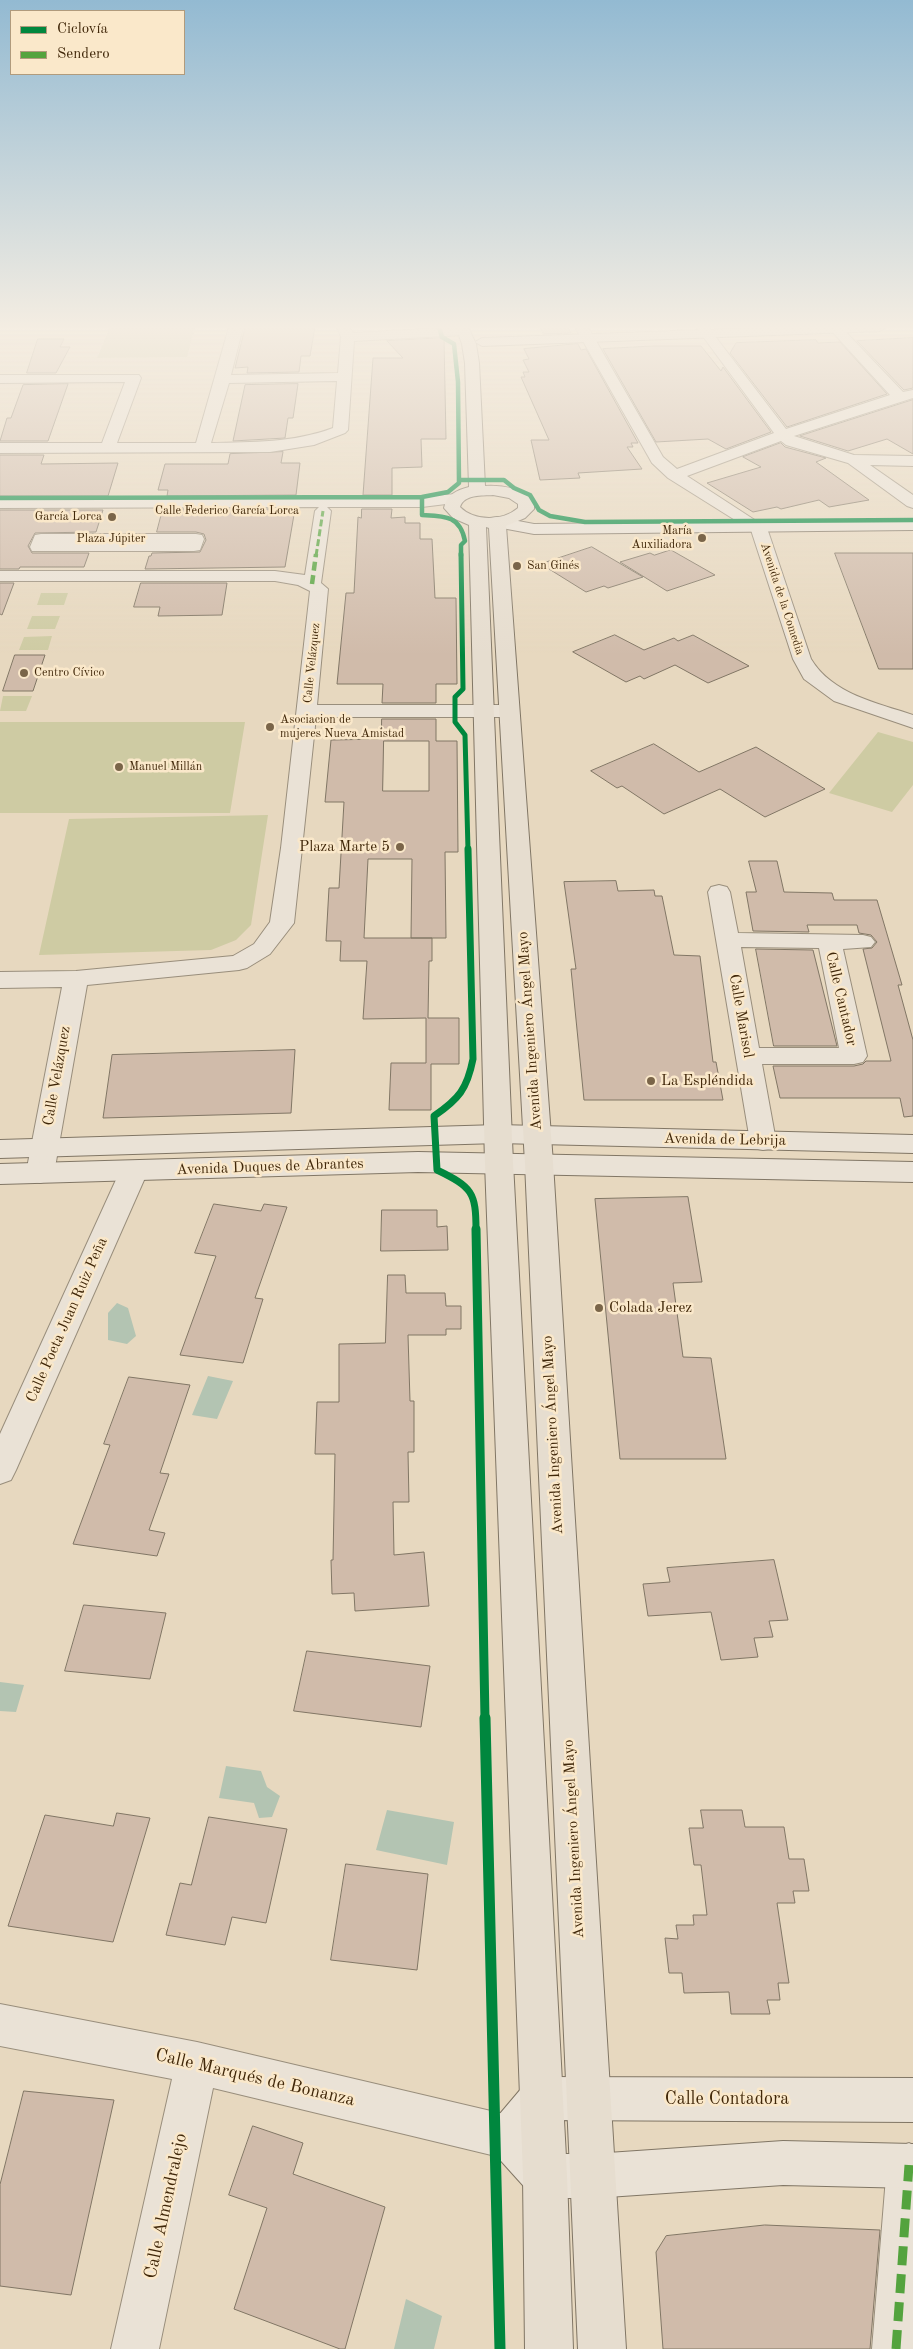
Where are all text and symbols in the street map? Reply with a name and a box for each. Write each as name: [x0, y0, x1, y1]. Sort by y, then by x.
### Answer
legend: [10, 10, 185, 75]
text: Ciclovía: [57, 22, 108, 37]
text: Sendero: [57, 47, 110, 62]
street label: Calle Federico García Lorca: [155, 504, 299, 518]
place label: García Lorca: [35, 510, 102, 524]
marker: García Lorca: [106, 511, 118, 523]
place label: María Auxiliadora: [631, 524, 692, 552]
street label: Plaza Júpiter: [77, 532, 145, 546]
marker: María Auxiliadora: [696, 532, 708, 544]
street label: Avenida de la Comedia: [757, 541, 807, 657]
place label: San Ginés: [527, 559, 579, 573]
marker: San Ginés: [511, 560, 523, 572]
street label: Calle Velázquez: [301, 622, 323, 704]
place label: Centro Cívico: [34, 666, 105, 680]
marker: Centro Cívico: [18, 667, 30, 679]
place label: Asociacion de mujeres Nueva Amistad: [280, 713, 404, 741]
marker: Asociacion de mujeres Nueva Amistad: [264, 721, 276, 733]
place label: Manuel Millán: [129, 760, 202, 774]
marker: Manuel Millán: [113, 761, 125, 773]
place label: Plaza Marte 5: [299, 838, 390, 856]
marker: Plaza Marte 5: [394, 841, 406, 853]
street label: Avenida Ingeniero Ángel Mayo: [514, 931, 546, 1131]
street label: Calle Cantador: [821, 950, 861, 1048]
street label: Calle Marisol: [725, 973, 757, 1059]
street label: Calle Velázquez: [39, 1025, 75, 1127]
place label: La Espléndida: [661, 1072, 753, 1090]
marker: La Espléndida: [645, 1075, 657, 1087]
street label: Avenida de Lebrija: [664, 1130, 786, 1150]
street label: Avenida Duques de Abrantes: [176, 1155, 364, 1179]
street label: Calle Poeta Juan Ruiz Peña: [22, 1235, 112, 1405]
place label: Colada Jerez: [609, 1299, 692, 1317]
marker: Colada Jerez: [593, 1302, 605, 1314]
street label: Avenida Ingeniero Ángel Mayo: [539, 1335, 567, 1535]
street label: Avenida Ingeniero Ángel Mayo: [560, 1739, 588, 1939]
street label: Calle Marqués de Bonanza: [153, 2044, 357, 2112]
street label: Calle Contadora: [665, 2088, 789, 2110]
street label: Calle Almendralejo: [140, 2131, 192, 2281]

